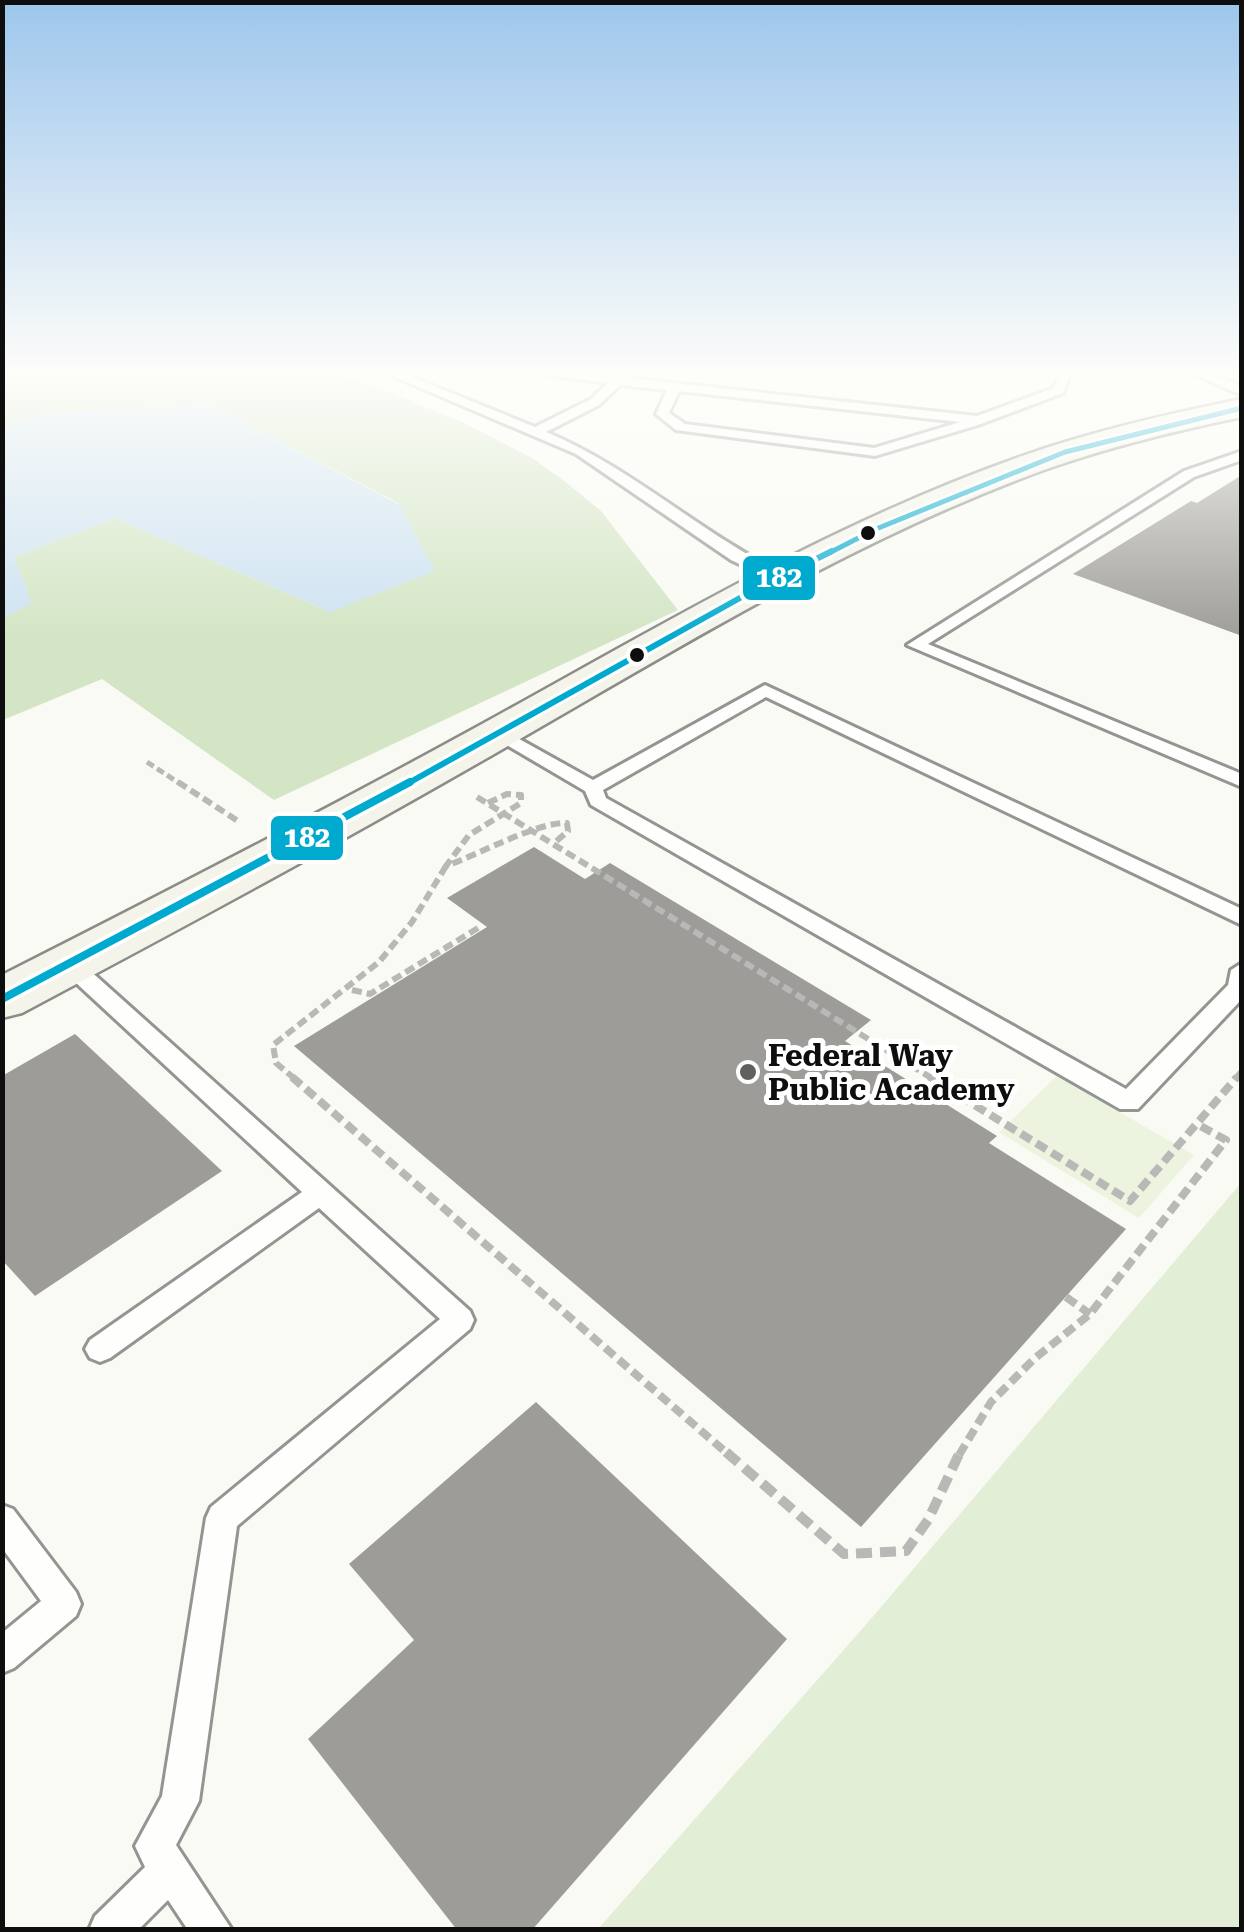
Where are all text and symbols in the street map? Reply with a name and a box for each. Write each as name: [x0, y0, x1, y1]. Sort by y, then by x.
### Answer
unlabelled marker: [858, 523, 878, 543]
line badge: 182: [741, 554, 817, 602]
text: 182: [755, 561, 803, 594]
unlabelled marker: [627, 645, 647, 665]
line badge: 182: [269, 814, 345, 862]
text: 182: [283, 821, 331, 854]
place label: Federal Way Public Academy: [768, 1038, 1015, 1107]
marker: Federal Way Public Academy: [737, 1061, 759, 1083]

